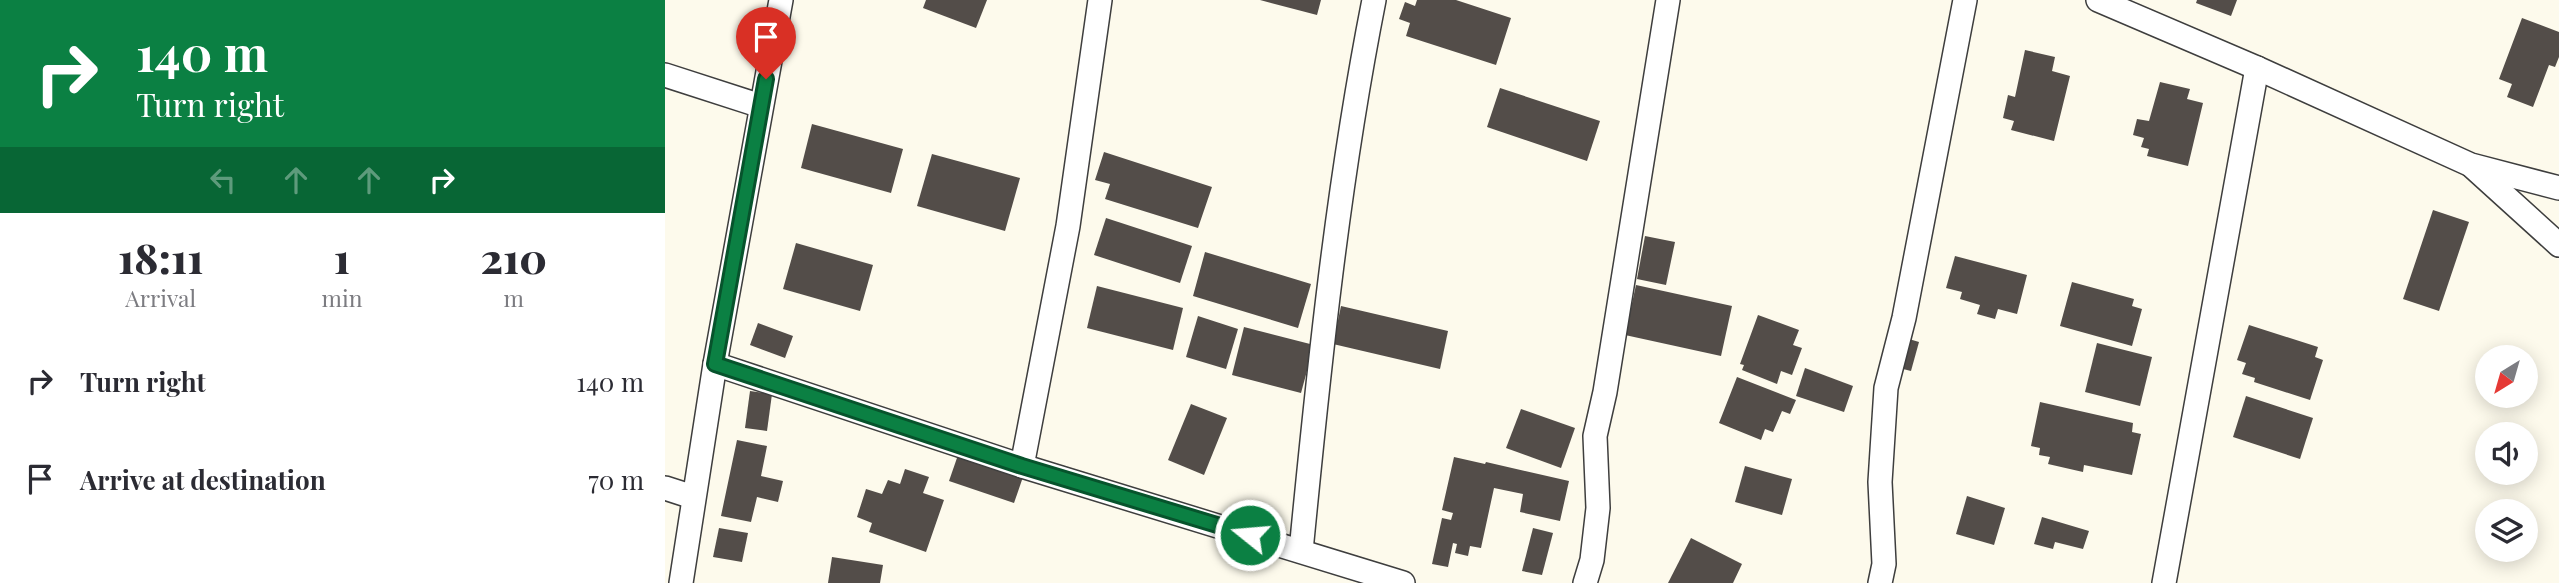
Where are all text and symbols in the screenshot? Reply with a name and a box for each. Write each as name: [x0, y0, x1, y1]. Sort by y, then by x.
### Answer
pin: [736, 7, 796, 79]
icon: arrive: [747, 18, 785, 56]
text: 140 m: [136, 19, 268, 84]
icon: right: [21, 28, 112, 119]
text: Turn right: [136, 82, 284, 125]
icon: left: [204, 161, 242, 199]
icon: ahead: [277, 161, 315, 199]
icon: ahead: [350, 161, 388, 199]
icon: right: [423, 161, 461, 199]
text: 18:11: [118, 229, 204, 285]
text: 1: [334, 229, 350, 285]
text: 210: [480, 229, 547, 285]
text: Arrival: [125, 282, 196, 313]
text: min: [321, 282, 362, 313]
text: m: [503, 282, 524, 313]
north arrow: [2475, 345, 2537, 408]
map controls: [2475, 345, 2538, 562]
icon: right: [21, 362, 59, 400]
text: Turn right: [80, 364, 206, 399]
text: 140 m: [576, 364, 644, 399]
button: sound: [2475, 422, 2538, 485]
icon: arrive: [21, 460, 59, 498]
text: Arrive at destination: [80, 462, 326, 497]
text: 70 m: [588, 462, 644, 497]
position arrow: [1213, 498, 1287, 572]
button: layers: [2475, 499, 2538, 562]

